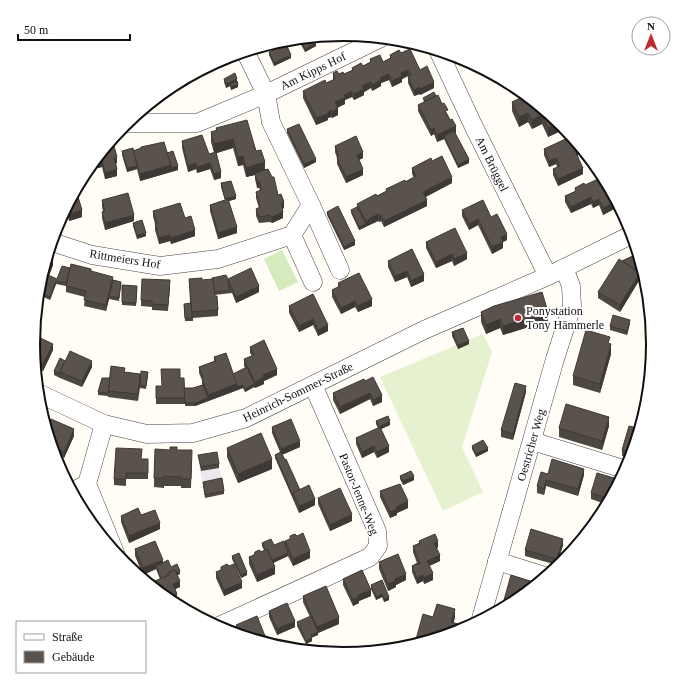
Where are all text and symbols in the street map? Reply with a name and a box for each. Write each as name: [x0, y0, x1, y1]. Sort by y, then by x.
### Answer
scale bar: [18, 16, 130, 42]
north arrow: [631, 16, 671, 56]
text: N: [647, 20, 655, 32]
text: 50 m: [24, 23, 49, 37]
street label: Am Kipps Hof: [278, 49, 348, 93]
street label: Am Brüggel: [473, 134, 512, 194]
street label: Rittmeiers Hof: [89, 246, 161, 272]
place label: Ponystation Tony Hämmerle: [526, 304, 604, 332]
marker: Ponystation Tony Hämmerle: [513, 313, 523, 323]
street label: Heinrich-Sommer-Straße: [241, 359, 355, 425]
street label: Oestricher Weg: [514, 407, 548, 483]
street label: Pastor-Jenne-Weg: [336, 451, 382, 537]
legend: [16, 621, 146, 673]
text: Straße: [52, 630, 83, 644]
text: Gebäude: [52, 650, 95, 664]

